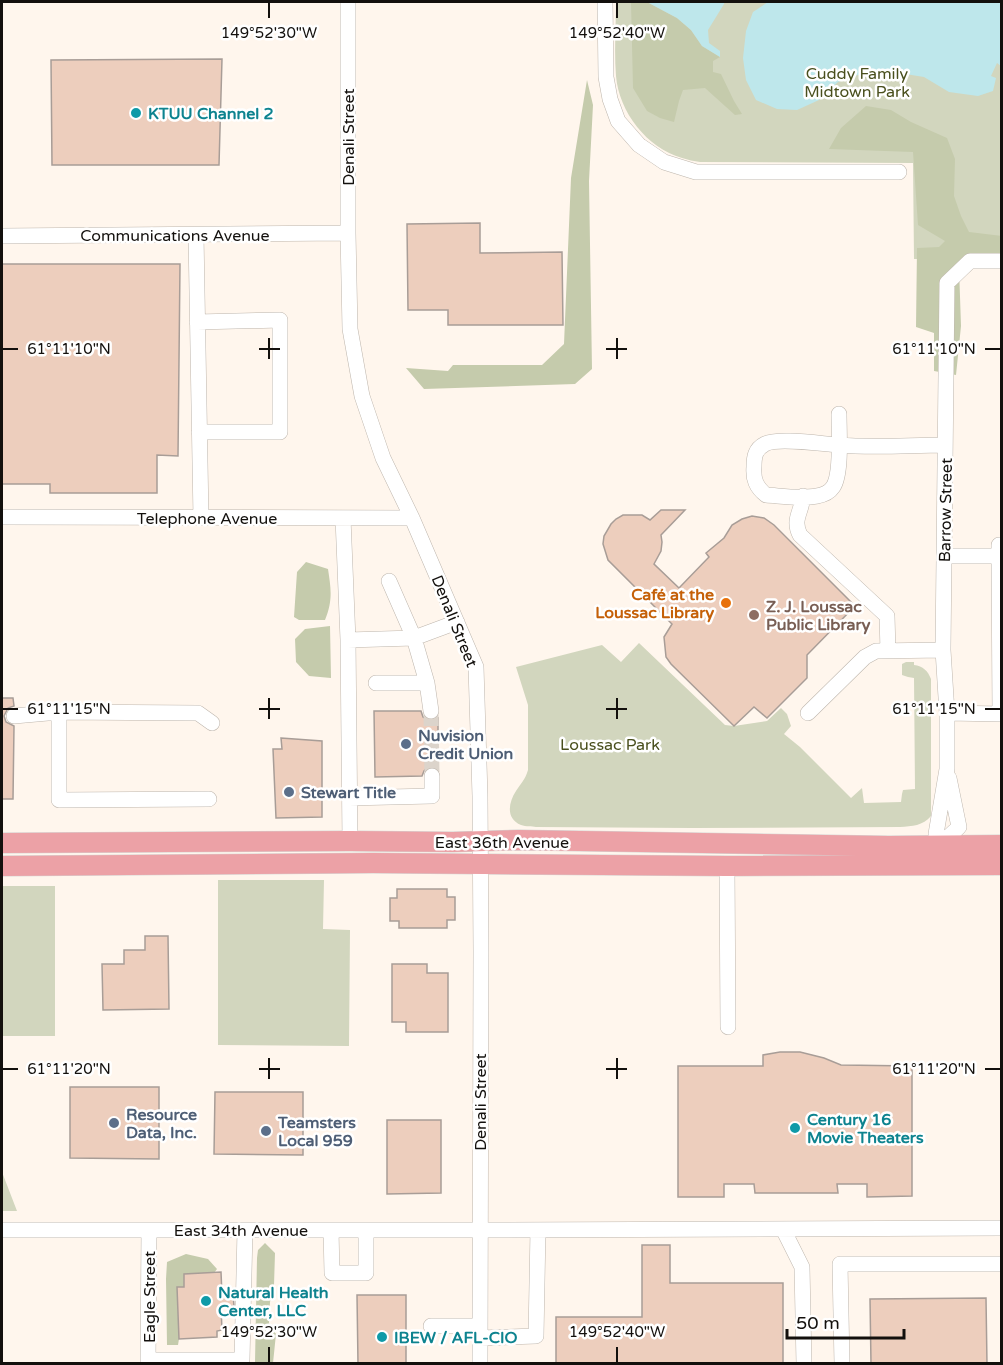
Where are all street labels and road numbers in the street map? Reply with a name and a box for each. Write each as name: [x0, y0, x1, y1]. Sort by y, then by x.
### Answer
street label: Denali Street: [339, 88, 359, 186]
street label: Communications Avenue: [80, 226, 270, 246]
street label: Barrow Street: [935, 458, 957, 562]
street label: Telephone Avenue: [137, 509, 277, 529]
street label: Denali Street: [427, 572, 482, 670]
street label: East 36th Avenue: [435, 833, 569, 853]
street label: Denali Street: [471, 1053, 491, 1151]
street label: East 34th Avenue: [174, 1221, 308, 1241]
street label: Eagle Street: [140, 1251, 160, 1343]

